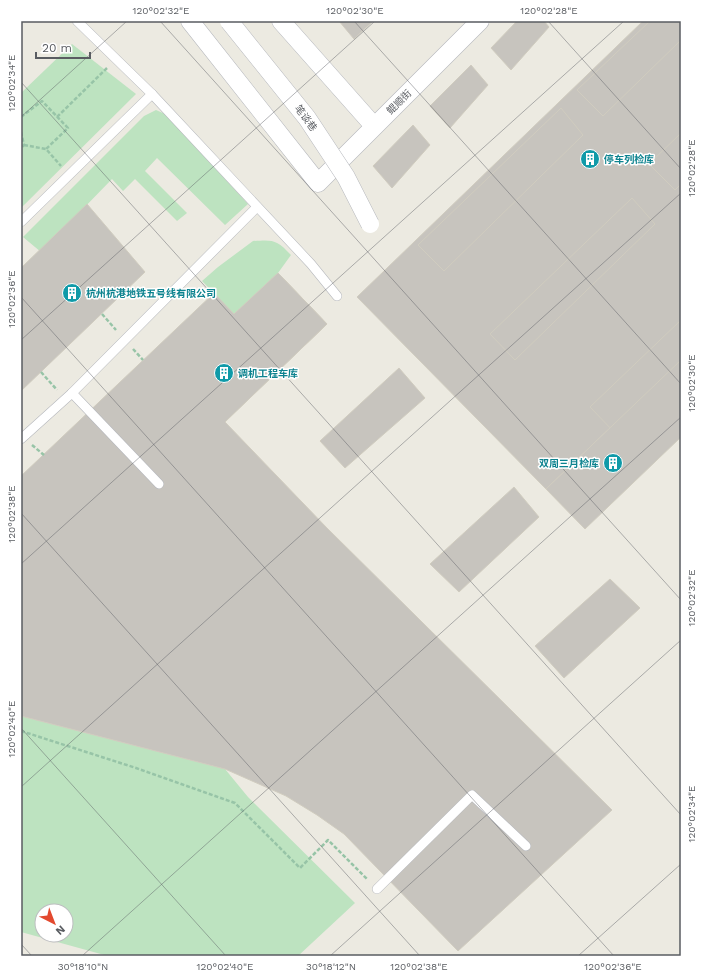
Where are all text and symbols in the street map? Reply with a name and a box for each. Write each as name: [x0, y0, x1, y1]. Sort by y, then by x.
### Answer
text: 120°02'32"E: [132, 5, 190, 16]
text: 120°02'30"E: [326, 5, 384, 16]
text: 120°02'28"E: [520, 5, 578, 16]
scale bar: [36, 34, 90, 60]
text: 20 m: [42, 41, 72, 55]
text: 120°02'34"E: [6, 55, 17, 111]
street label: 鲲顺街: [385, 88, 413, 116]
street label: 笔谈巷: [293, 103, 319, 133]
text: 120°02'28"E: [686, 139, 697, 197]
building icon: 停车列检库: [579, 148, 601, 170]
place label: 停车列检库: [603, 153, 654, 165]
text: 120°02'36"E: [6, 270, 17, 328]
building icon: 杭州杭港地铁五号线有限公司: [61, 282, 83, 304]
place label: 杭州杭港地铁五号线有限公司: [86, 287, 216, 299]
text: 120°02'30"E: [686, 354, 697, 412]
building icon: 调机工程车库: [213, 362, 235, 384]
place label: 调机工程车库: [238, 368, 298, 379]
building icon: 双周三月检库: [602, 452, 624, 474]
place label: 双周三月检库: [539, 457, 599, 469]
text: 120°02'38"E: [6, 485, 17, 543]
text: 120°02'32"E: [686, 569, 697, 627]
text: 120°02'40"E: [6, 701, 17, 757]
text: 120°02'34"E: [686, 786, 697, 842]
north arrow: [34, 903, 74, 943]
text: N: [53, 923, 68, 938]
text: 30°18'10"N: [58, 961, 108, 972]
text: 120°02'40"E: [197, 961, 253, 972]
text: 30°18'12"N: [306, 961, 356, 972]
text: 120°02'38"E: [390, 961, 448, 972]
text: 120°02'36"E: [584, 961, 642, 972]

